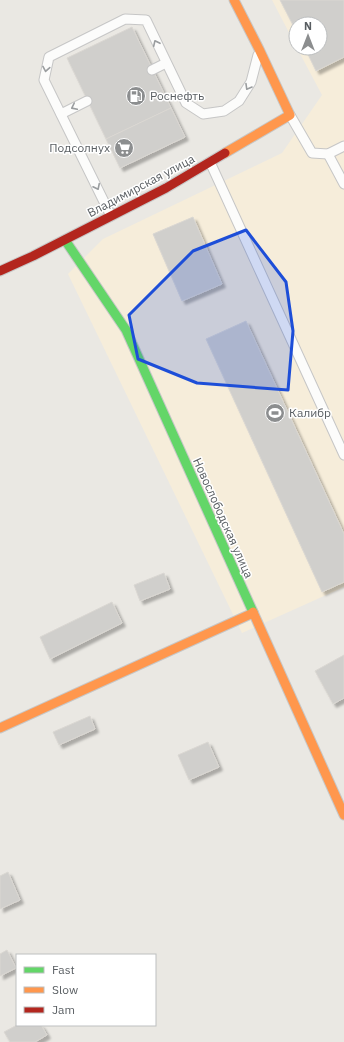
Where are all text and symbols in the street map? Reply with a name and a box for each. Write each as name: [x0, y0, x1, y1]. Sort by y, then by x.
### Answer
north arrow: [288, 16, 328, 56]
text: N: [304, 19, 312, 33]
one-way arrow: [153, 39, 161, 46]
one-way arrow: [43, 66, 51, 72]
one-way arrow: [245, 83, 253, 90]
fuel station icon: Роснефть: [125, 85, 147, 107]
place label: Роснефть: [150, 88, 204, 103]
one-way arrow: [71, 102, 79, 110]
supermarket icon: Подсолнух: [113, 137, 135, 159]
place label: Подсолнух: [49, 140, 110, 155]
street label: Владимирская улица: [85, 151, 197, 220]
one-way arrow: [92, 182, 100, 190]
sports icon: Калибр: [264, 402, 286, 424]
place label: Калибр: [289, 405, 331, 420]
street label: Новослободская улица: [190, 455, 257, 581]
legend: [16, 954, 156, 1026]
text: Fast: [52, 962, 75, 977]
text: Slow: [52, 982, 78, 997]
text: Jam: [52, 1002, 75, 1017]

